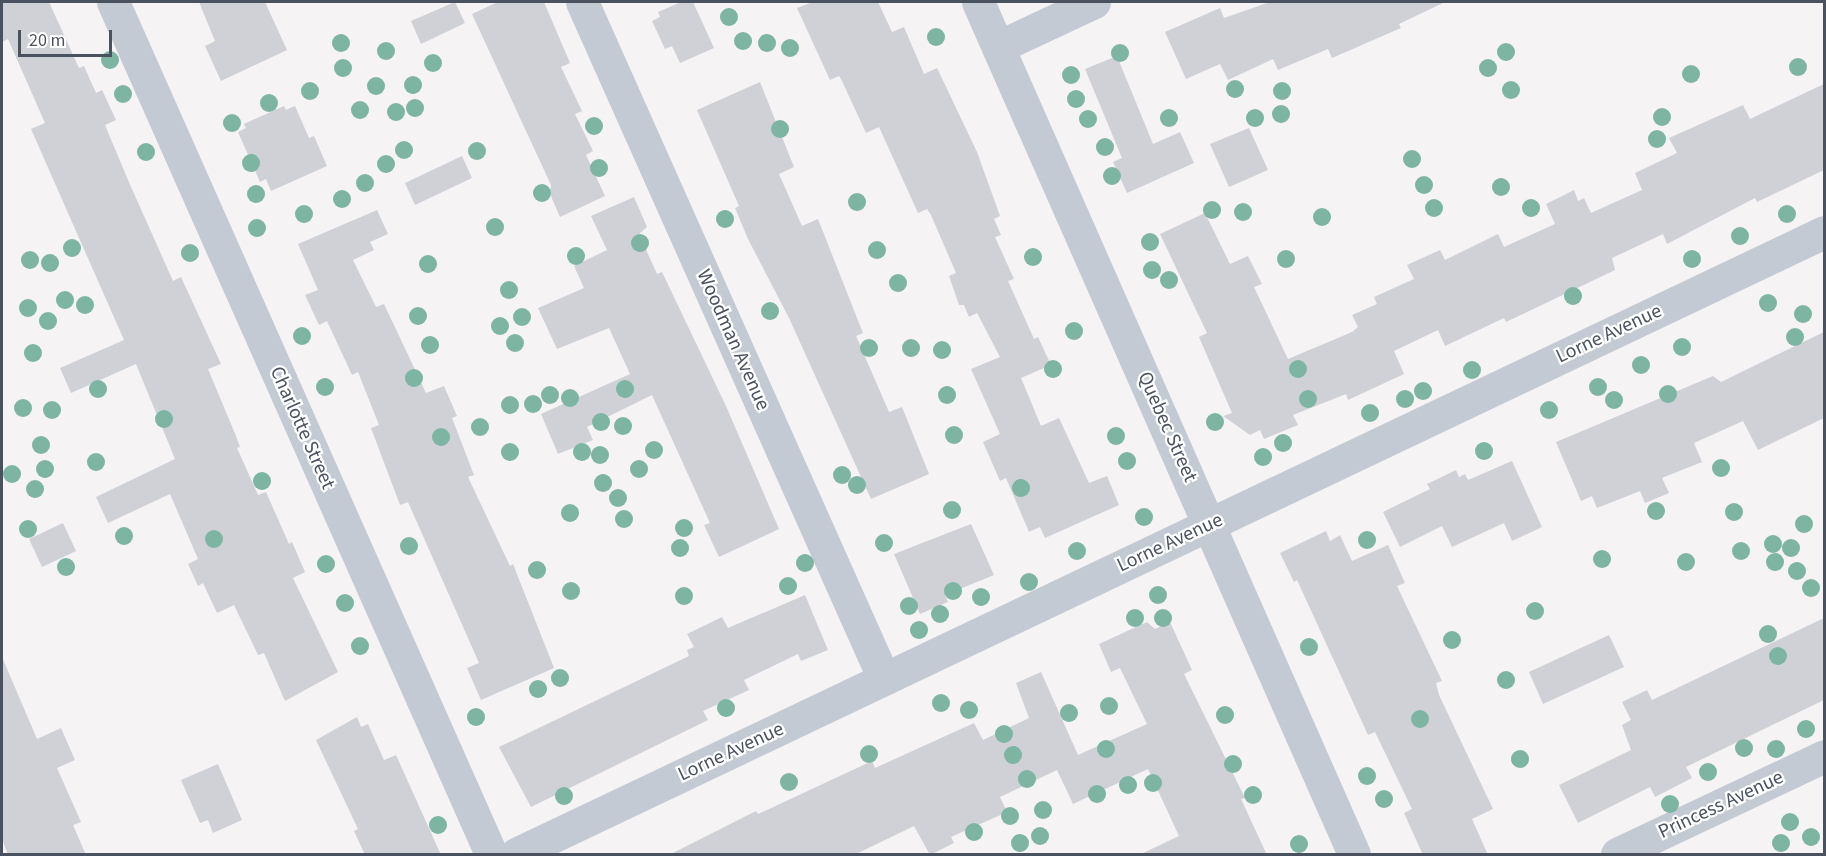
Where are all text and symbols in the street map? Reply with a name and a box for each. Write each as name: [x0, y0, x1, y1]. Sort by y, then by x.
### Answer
scale bar: [21, 18, 116, 56]
text: 20 m: [29, 28, 65, 53]
street label: Woodman Avenue: [691, 266, 775, 414]
street label: Lorne Avenue: [1552, 299, 1666, 369]
street label: Charlotte Street: [264, 363, 340, 493]
street label: Quebec Street: [1132, 368, 1202, 486]
street label: Lorne Avenue: [1113, 508, 1227, 578]
street label: Lorne Avenue: [674, 717, 788, 787]
street label: Princess Avenue: [1655, 766, 1787, 844]

